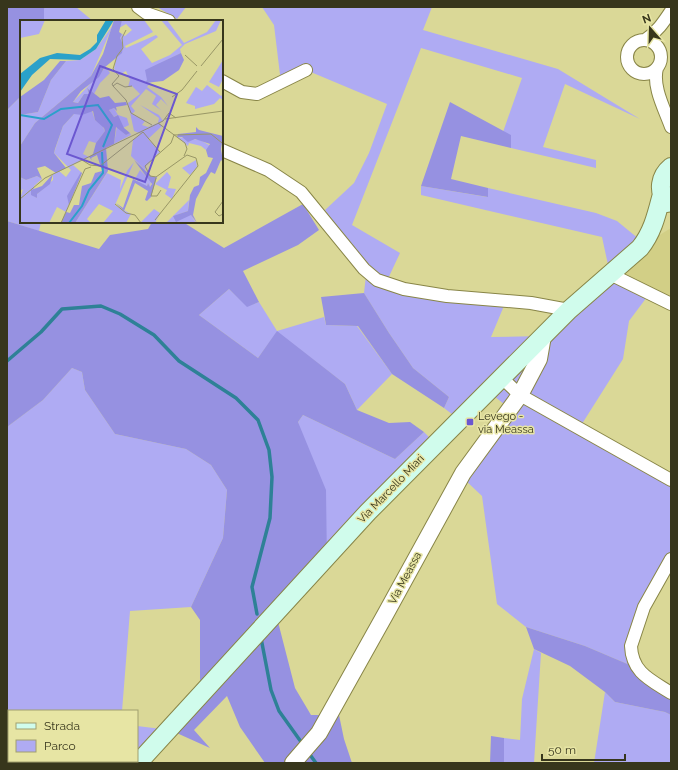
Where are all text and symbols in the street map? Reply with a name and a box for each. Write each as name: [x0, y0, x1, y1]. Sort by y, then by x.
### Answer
north arrow: [630, 8, 670, 48]
text: N: [641, 12, 653, 27]
inset map: [20, 20, 223, 223]
place label: Levego - via Meassa: [478, 410, 534, 436]
marker: Levego - via Meassa: [465, 417, 475, 427]
street label: Via Marcello Miari: [355, 452, 427, 526]
street label: Via Meassa: [386, 550, 424, 606]
legend: [8, 710, 138, 762]
text: Strada: [44, 719, 80, 733]
scale bar: [542, 736, 625, 762]
text: Parco: [44, 739, 76, 753]
text: 50 m: [548, 743, 576, 757]

